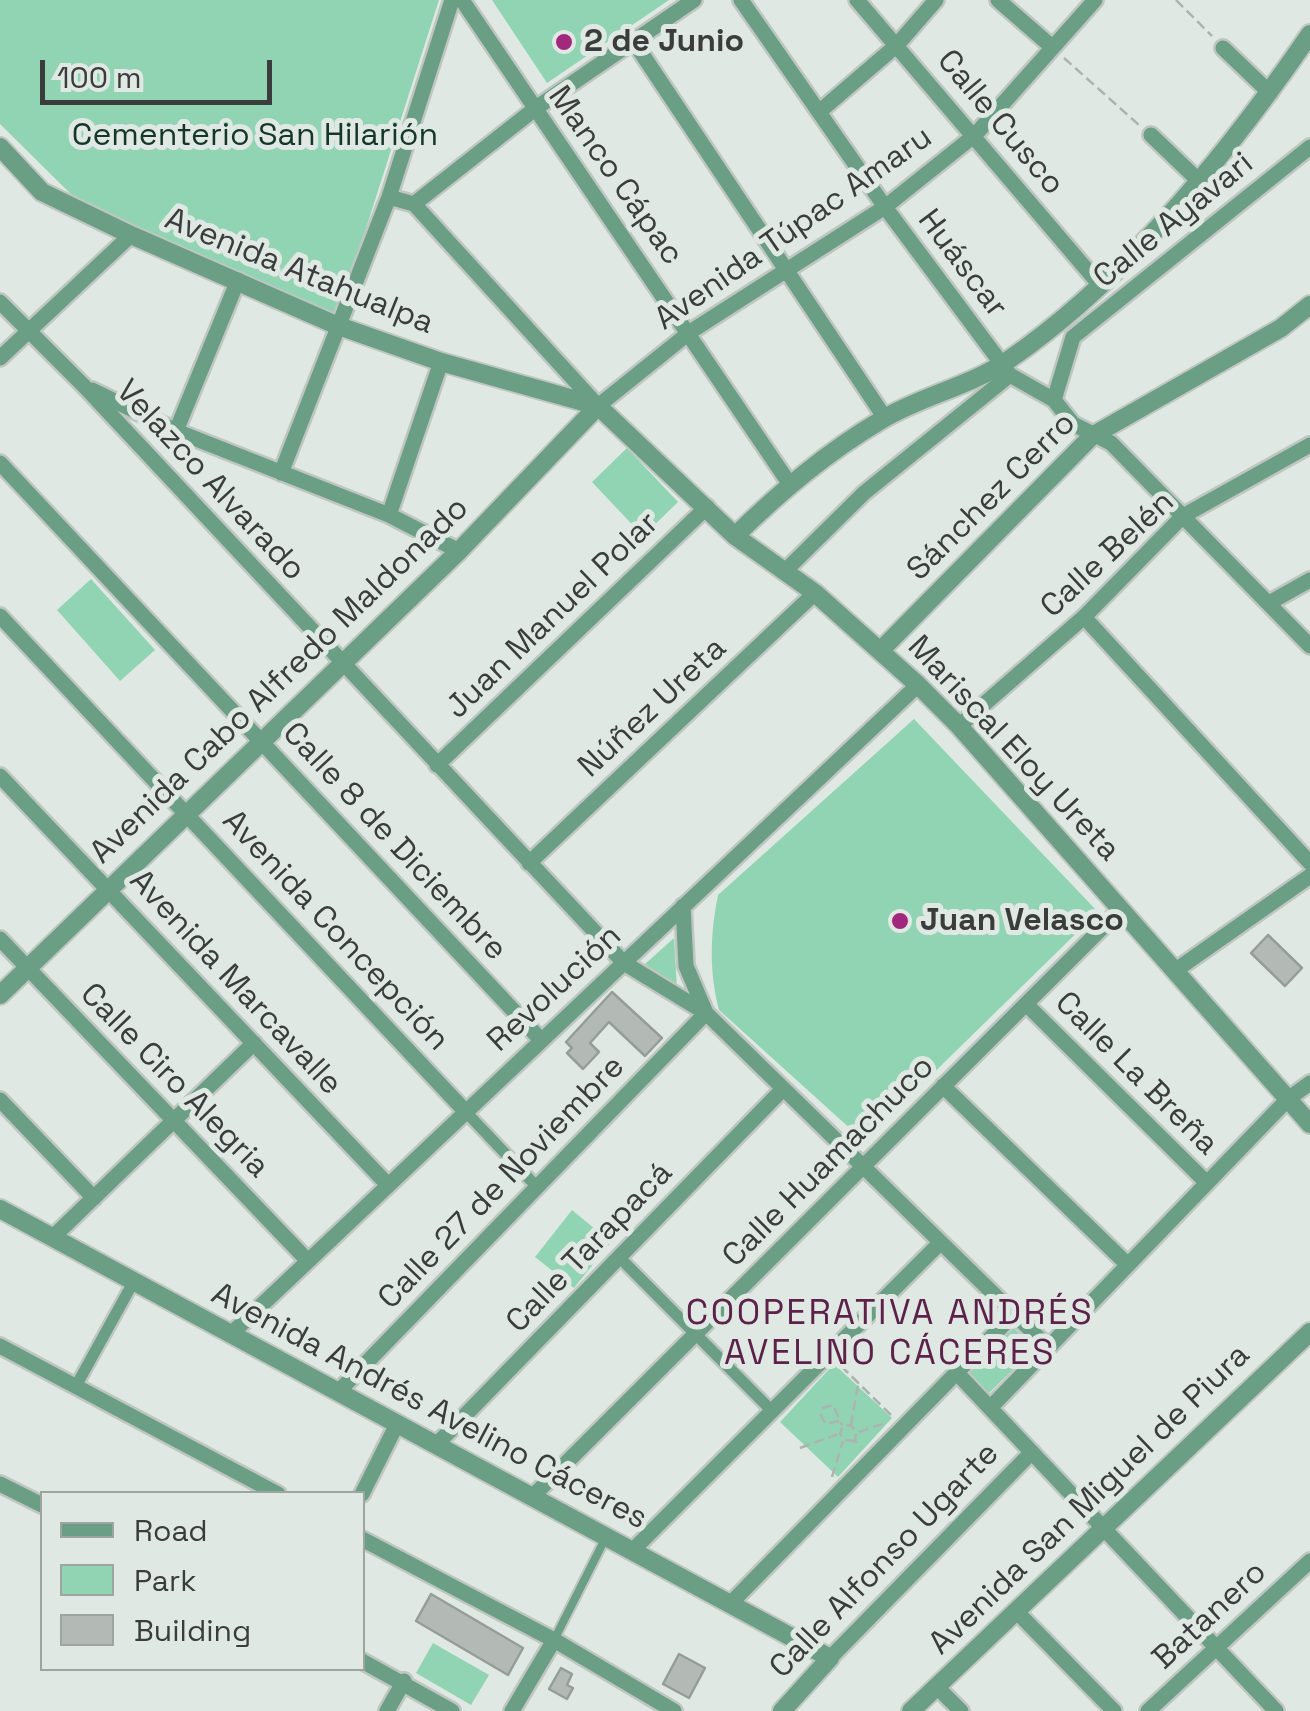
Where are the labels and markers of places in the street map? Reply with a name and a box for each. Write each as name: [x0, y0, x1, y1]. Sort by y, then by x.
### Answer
place label: 2 de Junio: [584, 23, 744, 61]
marker: 2 de Junio: [553, 31, 575, 53]
place label: Juan Velasco: [920, 902, 1124, 940]
marker: Juan Velasco: [889, 910, 911, 932]

